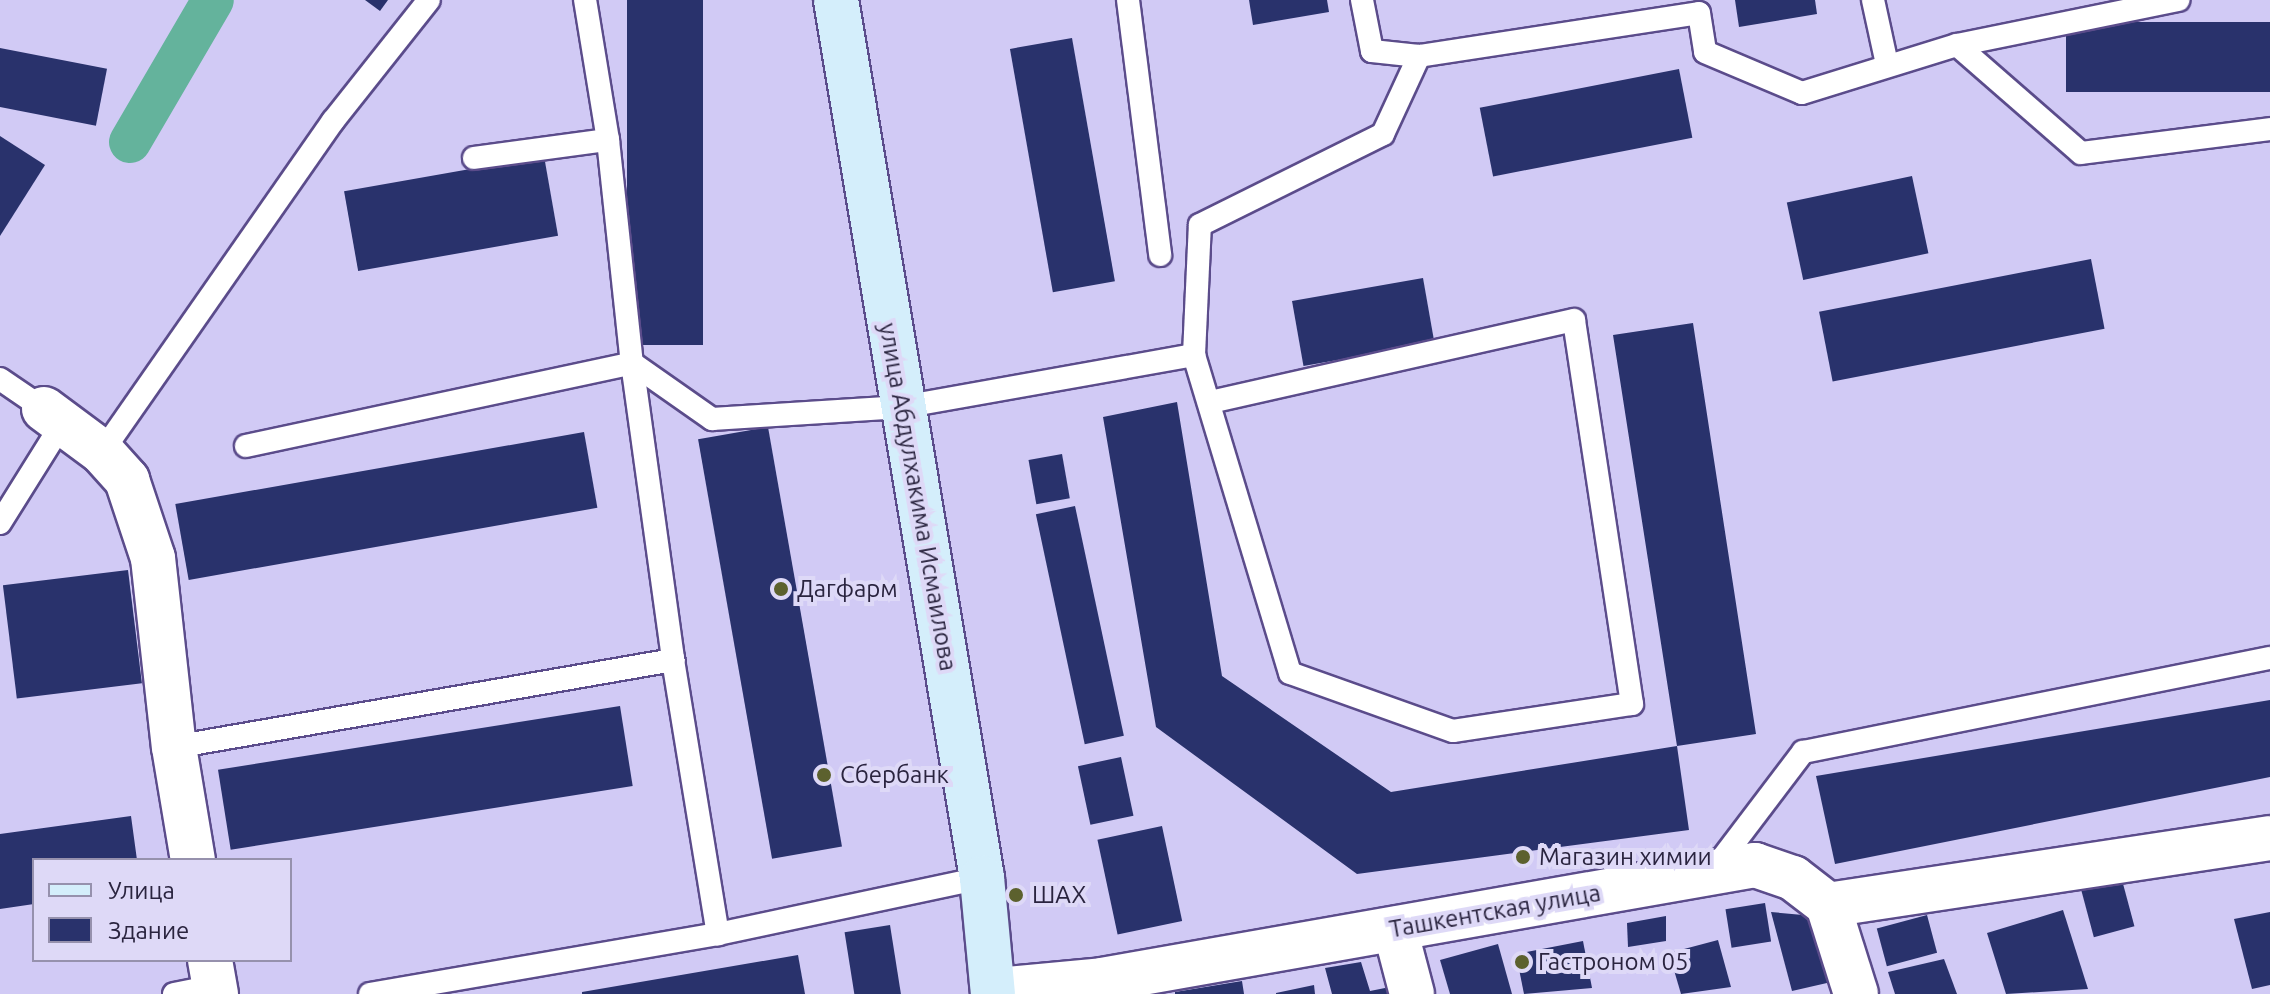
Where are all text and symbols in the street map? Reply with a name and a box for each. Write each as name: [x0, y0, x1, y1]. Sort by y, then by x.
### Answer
street label: улица Абдулхакима Исмаилова: [873, 321, 963, 673]
place label: Дагфарм: [797, 575, 898, 603]
marker: Дагфарм: [772, 580, 790, 598]
place label: Сбербанк: [840, 761, 949, 789]
marker: Сбербанк: [815, 766, 833, 784]
place label: Магазин химии: [1539, 843, 1712, 871]
marker: Магазин химии: [1514, 848, 1532, 866]
legend: [32, 858, 292, 962]
text: Улица: [108, 877, 175, 904]
street label: Ташкентская улица: [1387, 878, 1603, 944]
place label: ШАХ: [1032, 881, 1086, 909]
marker: ШАХ: [1007, 886, 1025, 904]
text: Здание: [108, 917, 189, 944]
place label: Гастроном 05: [1538, 948, 1688, 976]
marker: Гастроном 05: [1513, 953, 1531, 971]

